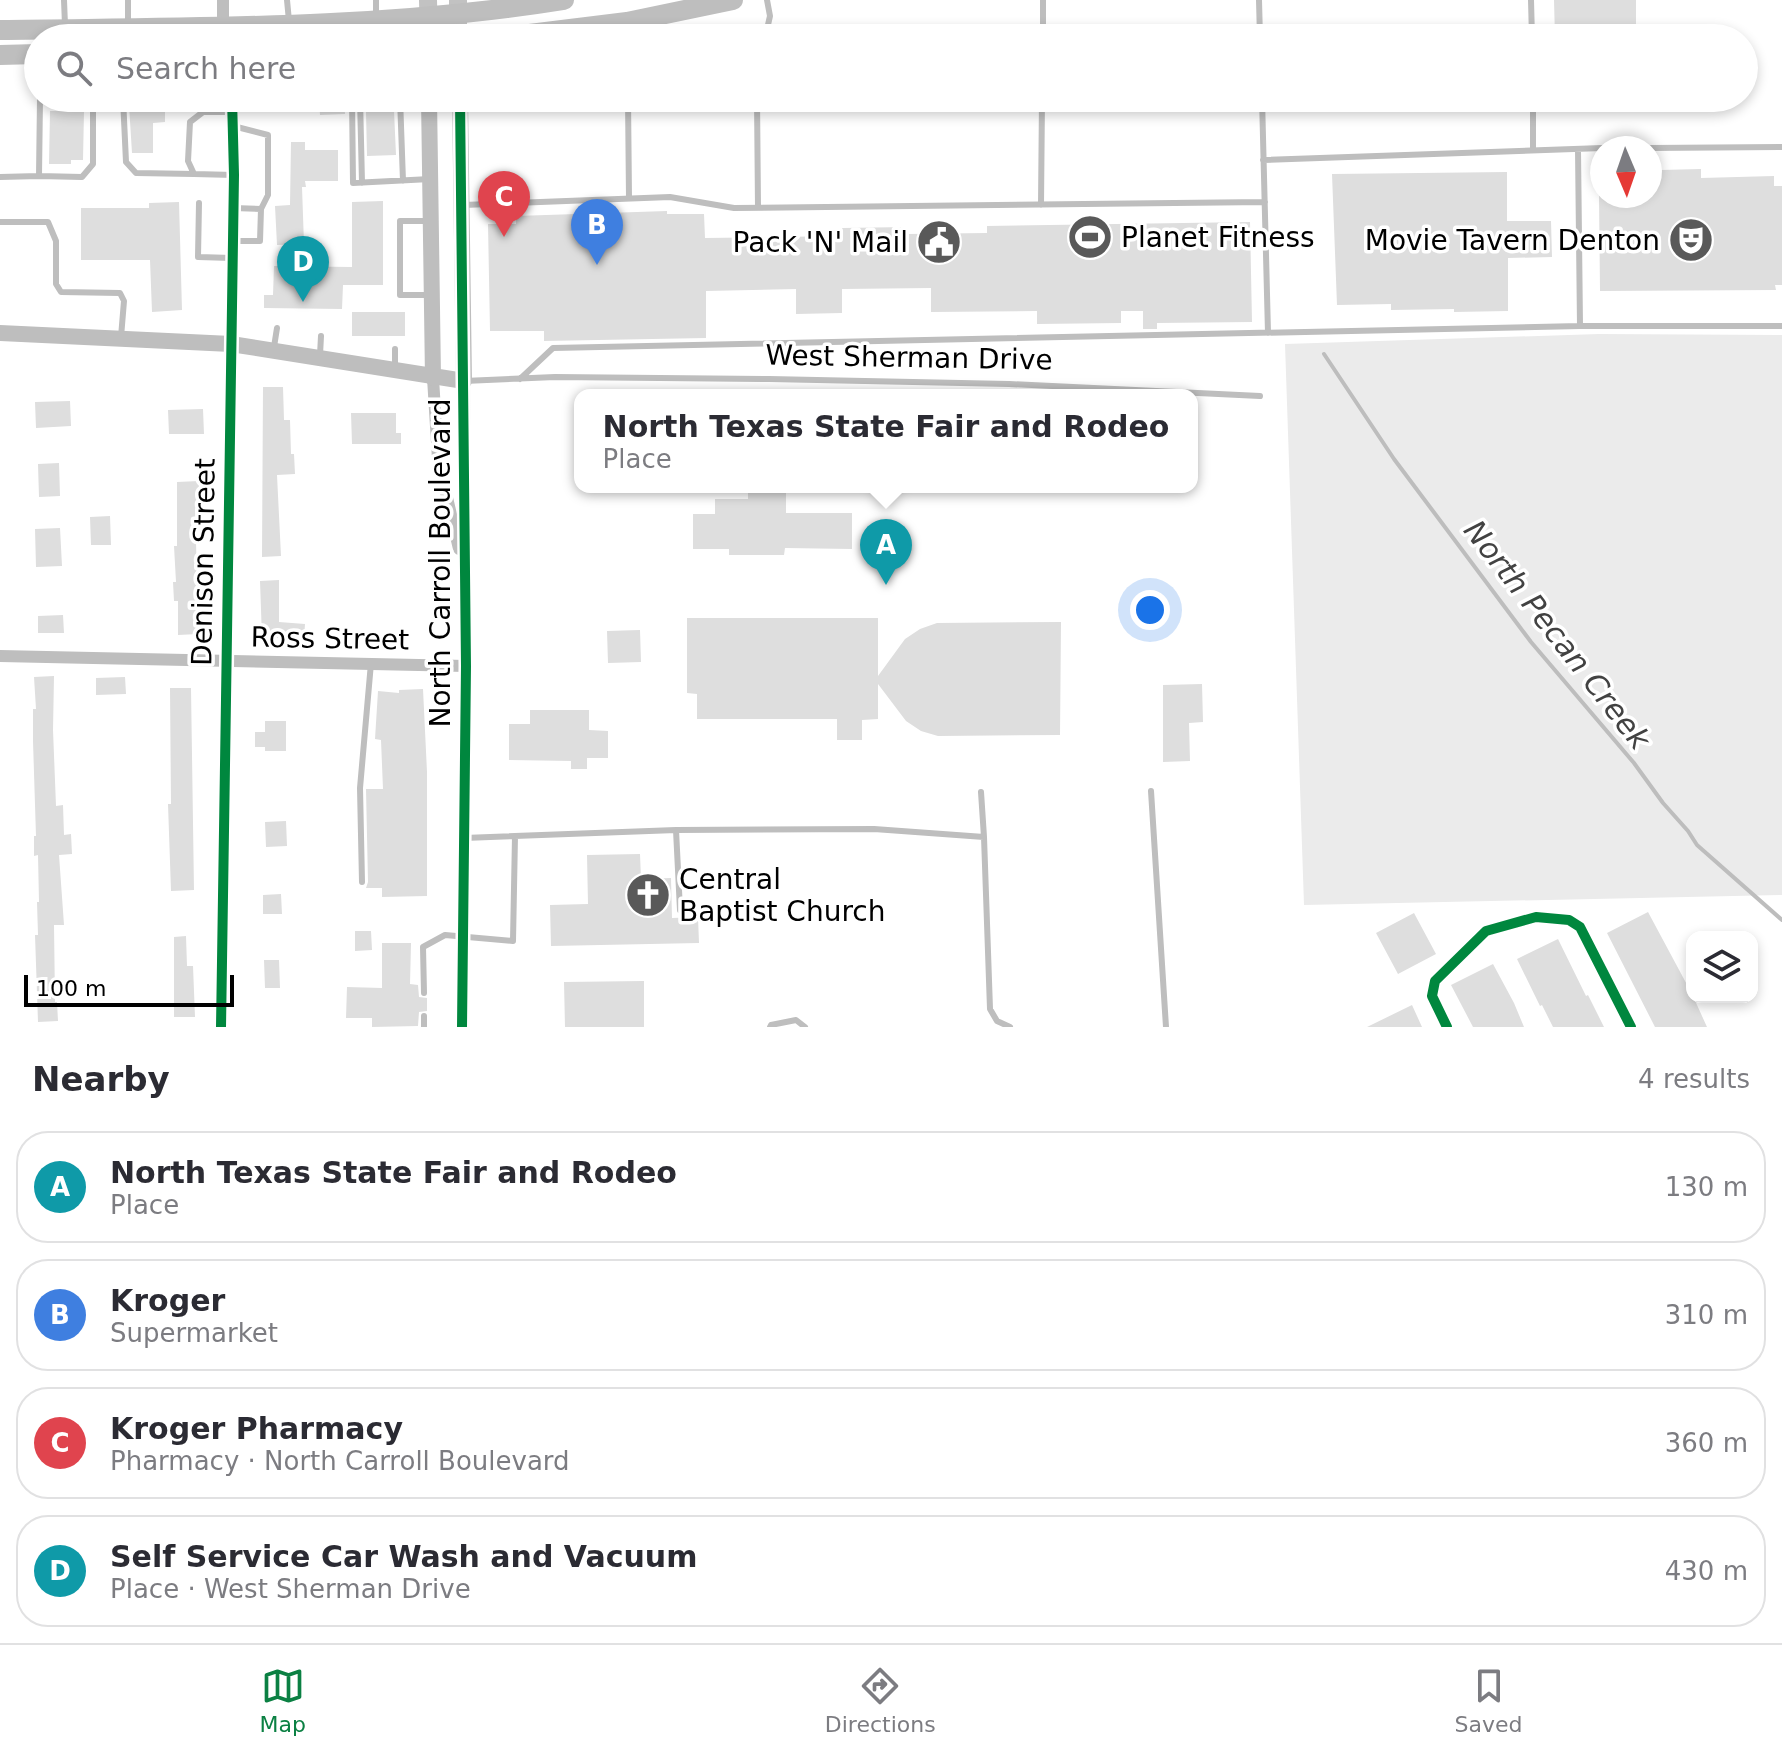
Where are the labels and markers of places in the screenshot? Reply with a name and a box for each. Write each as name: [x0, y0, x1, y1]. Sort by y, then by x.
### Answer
pin: C: [478, 171, 530, 237]
pin: B: [571, 199, 623, 265]
sports icon: Planet Fitness: [1066, 213, 1114, 261]
theatre icon: Movie Tavern Denton: [1667, 216, 1715, 264]
public building icon: Pack 'N' Mail: [915, 218, 963, 266]
place label: Planet Fitness: [1121, 221, 1315, 254]
place label: Movie Tavern Denton: [1365, 224, 1660, 257]
place label: Pack 'N' Mail: [733, 226, 908, 259]
pin: D: [277, 236, 329, 302]
pin: A: [860, 519, 912, 585]
place label: Central Baptist Church: [679, 863, 885, 928]
church icon: Central Baptist Church: [624, 871, 672, 919]

